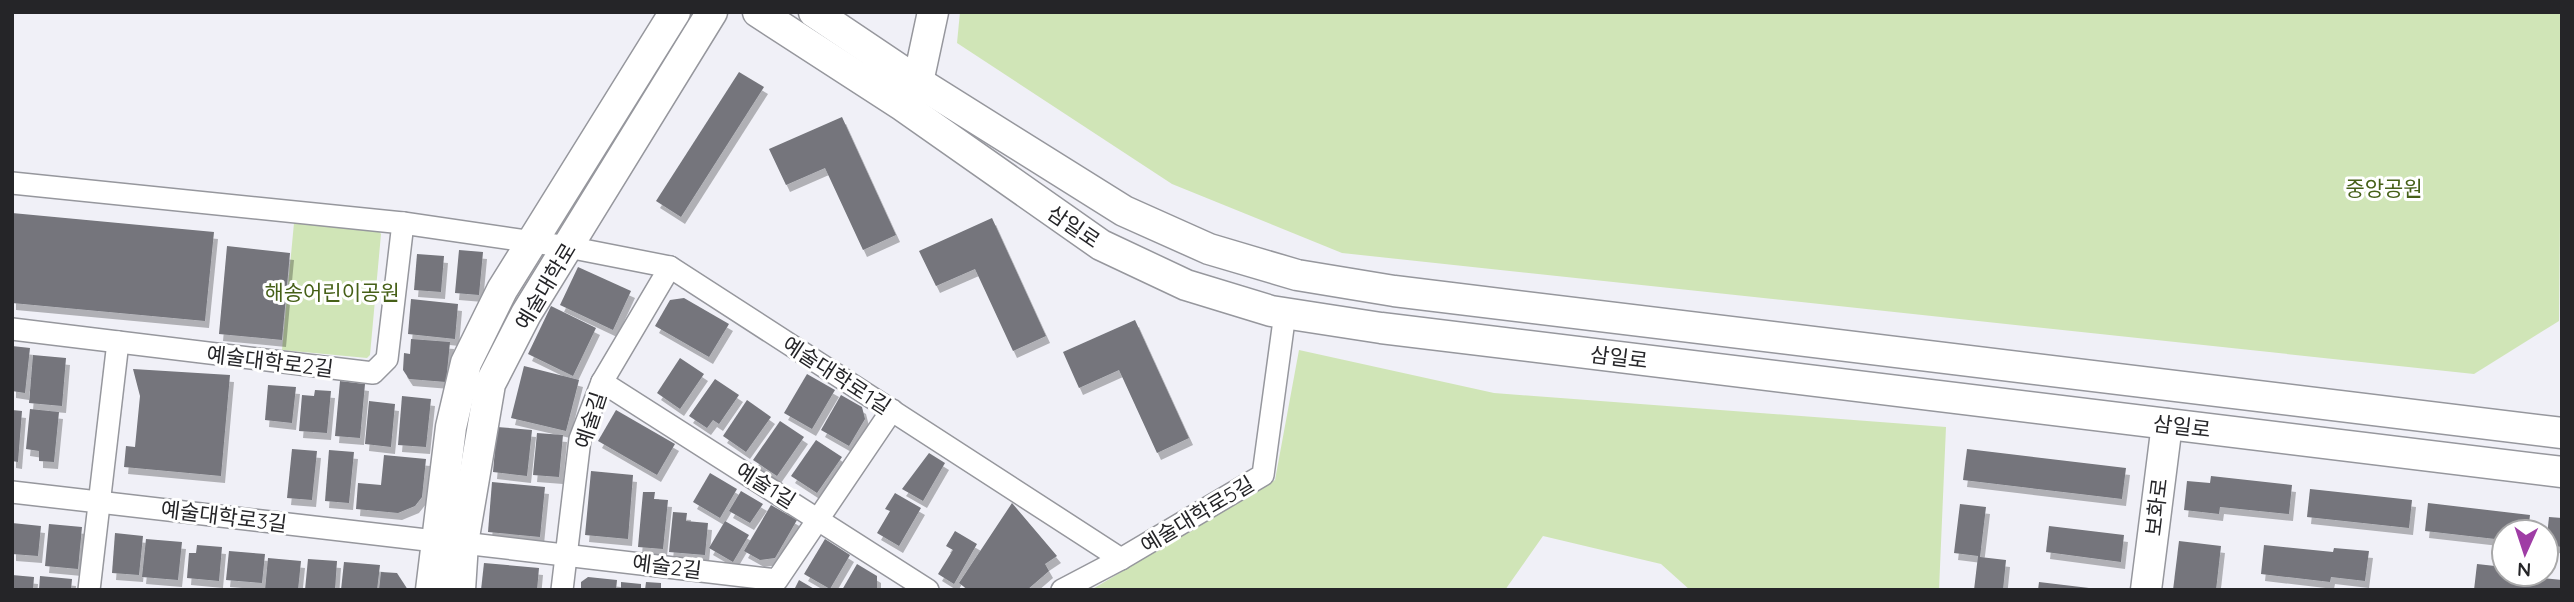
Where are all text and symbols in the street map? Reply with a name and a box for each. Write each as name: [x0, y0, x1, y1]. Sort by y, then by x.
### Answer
park label: 중앙공원: [2345, 175, 2423, 201]
street label: 삼일로: [1043, 199, 1105, 253]
street label: 예술대학로: [509, 238, 581, 334]
park label: 해송어린이공원: [264, 279, 400, 305]
street label: 예술대학로1길: [778, 330, 896, 420]
street label: 예술대학로2길: [205, 340, 335, 382]
street label: 삼일로: [1589, 341, 1649, 373]
street label: 예술길: [569, 388, 611, 452]
street label: 삼일로: [2152, 410, 2212, 442]
street label: 예술1길: [731, 457, 801, 513]
street label: 예술대학로5길: [1136, 470, 1258, 558]
street label: 보화로: [2140, 477, 2172, 537]
street label: 예술대학로3길: [159, 495, 289, 537]
north arrow: [2490, 518, 2560, 588]
street label: 예술2길: [631, 549, 703, 583]
text: N: [2517, 558, 2532, 582]

